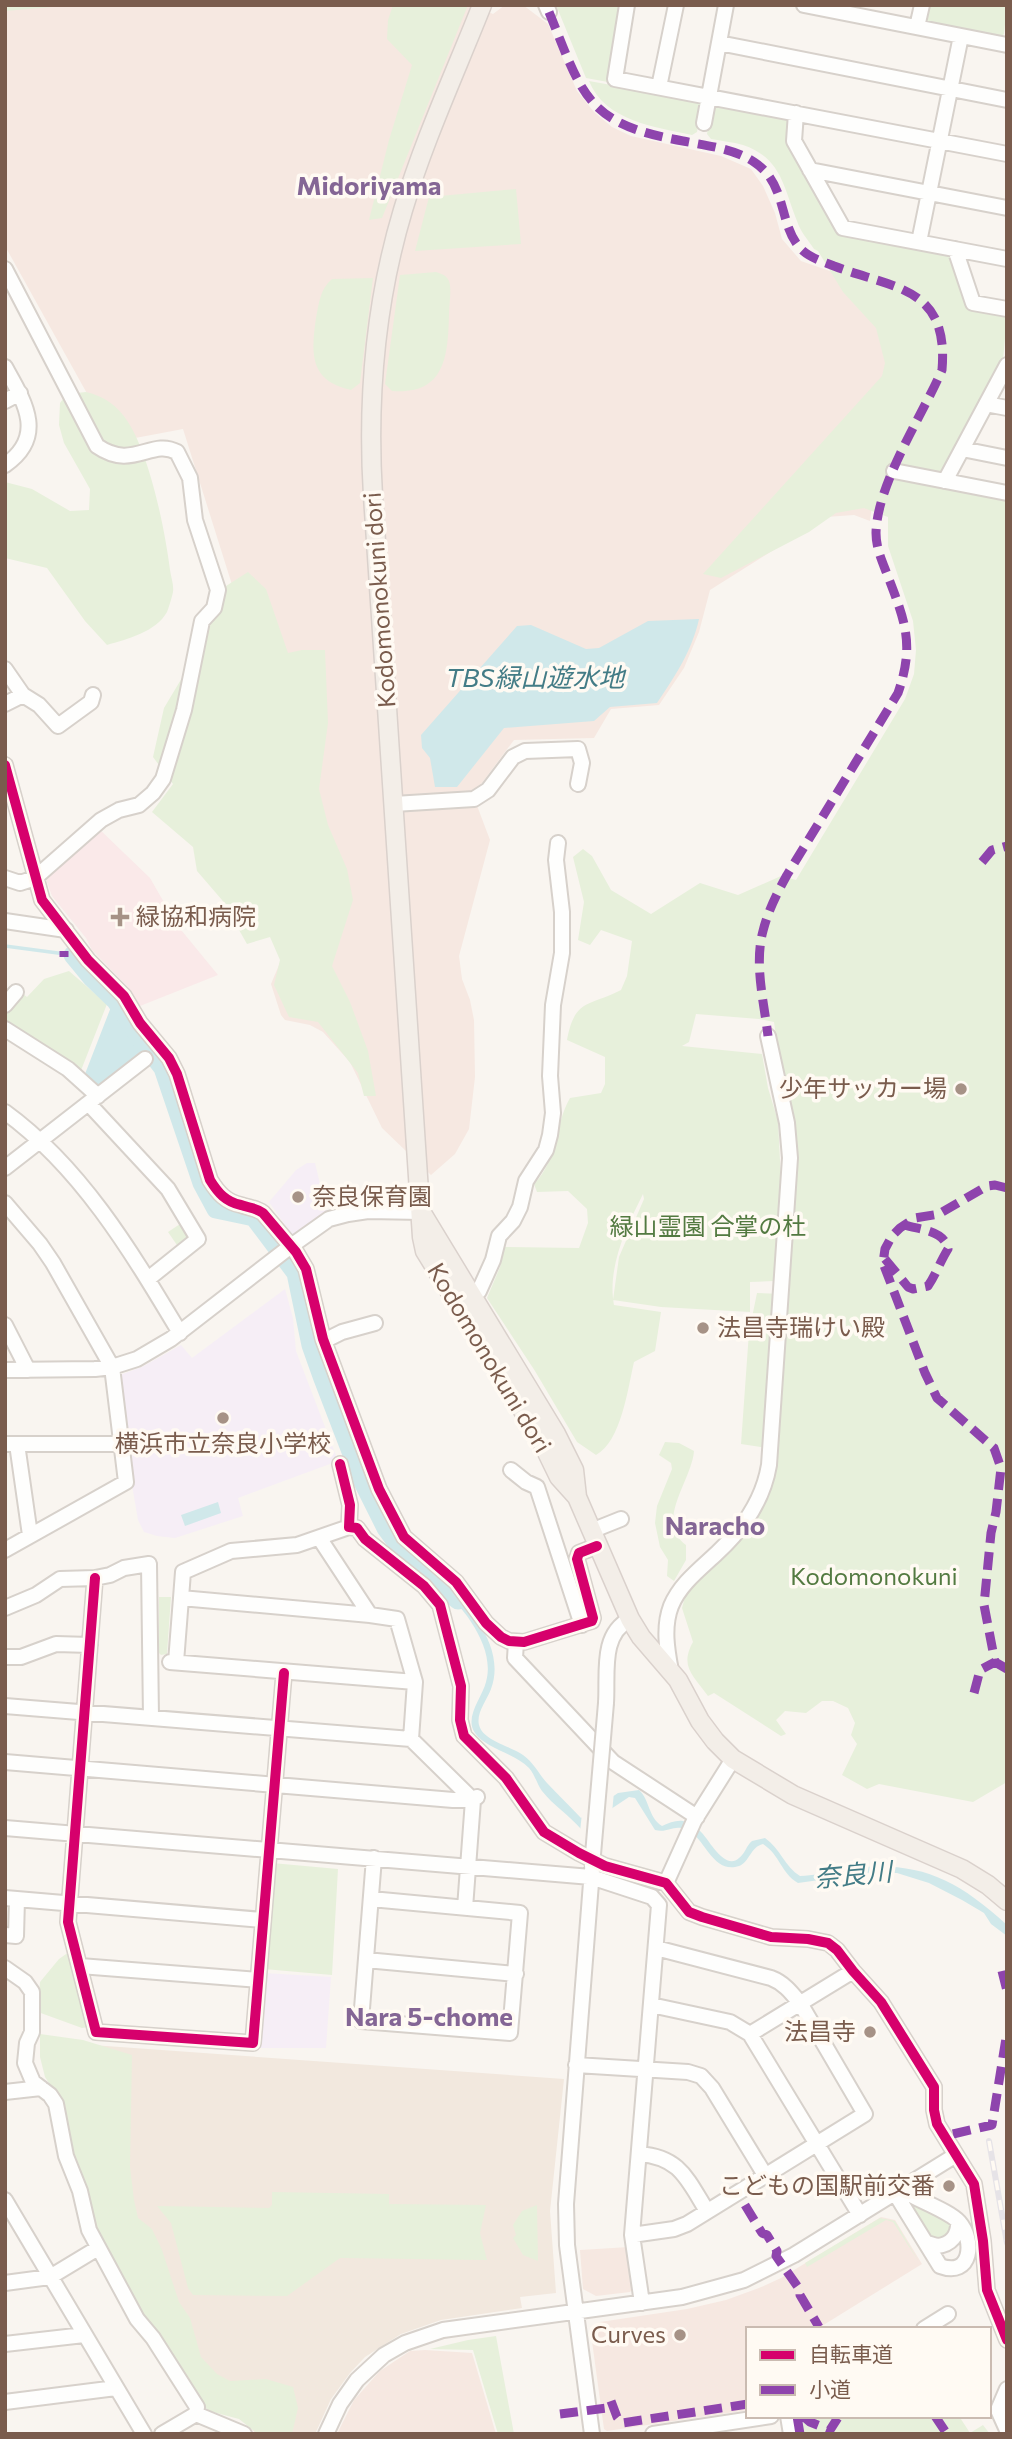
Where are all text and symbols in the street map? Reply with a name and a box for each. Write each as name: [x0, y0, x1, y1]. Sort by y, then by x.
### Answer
district label: Midoriyama: [296, 169, 442, 200]
street label: Kodomonokuni dori: [357, 491, 401, 709]
water label: TBS緑山遊水地: [446, 661, 627, 692]
place label: 緑協和病院: [136, 901, 256, 930]
marker: 緑協和病院: [110, 907, 130, 927]
place label: 少年サッカー場: [779, 1073, 947, 1102]
marker: 少年サッカー場: [953, 1081, 969, 1097]
place label: 奈良保育園: [312, 1181, 432, 1210]
marker: 奈良保育園: [290, 1189, 306, 1205]
park label: 緑山霊園 合掌の杜: [610, 1211, 806, 1240]
street label: Kodomonokuni dori: [422, 1257, 558, 1457]
place label: 法昌寺瑞けい殿: [717, 1312, 885, 1341]
marker: 法昌寺瑞けい殿: [695, 1320, 711, 1336]
marker: 横浜市立奈良小学校: [215, 1410, 231, 1426]
place label: 横浜市立奈良小学校: [115, 1428, 331, 1457]
district label: Naracho: [665, 1509, 765, 1540]
park label: Kodomonokuni: [790, 1561, 958, 1590]
water label: 奈良川: [813, 1854, 896, 1892]
district label: Nara 5-chome: [345, 2000, 513, 2031]
place label: 法昌寺: [784, 2016, 856, 2045]
marker: 法昌寺: [862, 2024, 878, 2040]
place label: こどもの国駅前交番: [719, 2170, 935, 2199]
marker: こどもの国駅前交番: [941, 2178, 957, 2194]
place label: Curves: [591, 2319, 666, 2348]
marker: Curves: [672, 2327, 688, 2343]
legend: [746, 2327, 991, 2418]
text: 自転車道: [809, 2341, 893, 2366]
text: 小道: [809, 2376, 851, 2401]

